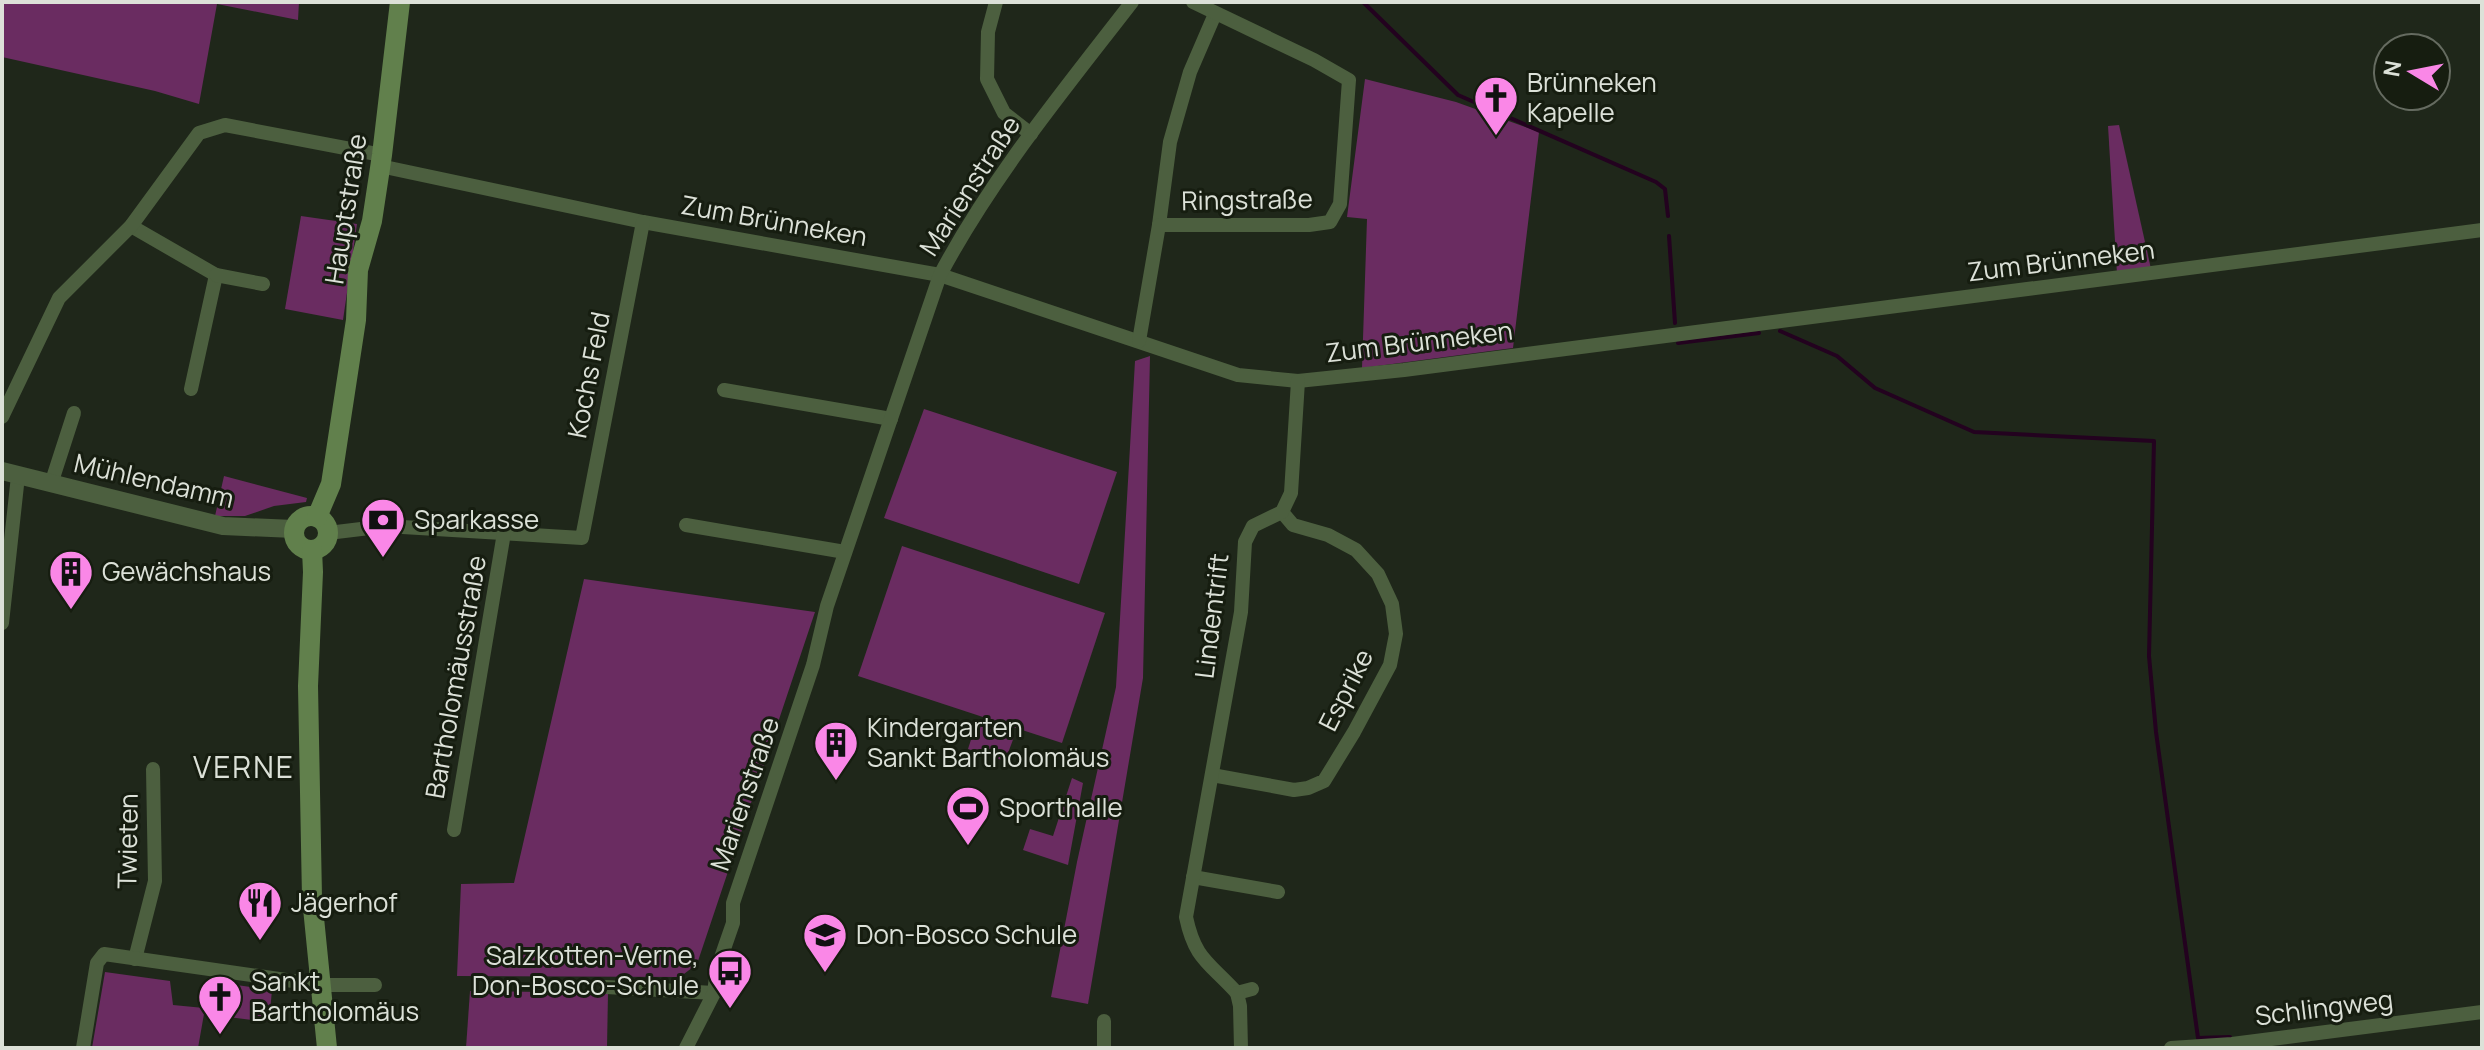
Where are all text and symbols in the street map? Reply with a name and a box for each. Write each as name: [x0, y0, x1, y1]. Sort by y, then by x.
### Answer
north arrow: [2372, 32, 2452, 112]
text: N: [2376, 58, 2408, 79]
place label: Brünneken Kapelle: [1527, 64, 1657, 130]
church icon: Brünneken Kapelle: [1472, 74, 1520, 137]
street label: Marienstraße: [910, 109, 1028, 262]
street label: Hauptstraße: [315, 131, 375, 287]
street label: Ringstraße: [1181, 180, 1313, 218]
street label: Zum Brünneken: [678, 186, 870, 254]
street label: Zum Brünneken: [1965, 231, 2157, 289]
street label: Kochs Feld: [558, 309, 618, 441]
street label: Zum Brünneken: [1323, 312, 1515, 370]
street label: Mühlendamm: [71, 444, 238, 516]
bank icon: Sparkasse: [359, 496, 407, 559]
place label: Sparkasse: [414, 501, 539, 537]
building icon: Gewächshaus: [47, 548, 95, 611]
street label: Lindentrift: [1185, 551, 1237, 681]
street label: Bartholomäusstraße: [416, 552, 494, 801]
place label: Gewächshaus: [102, 553, 271, 589]
street label: Esprike: [1309, 643, 1381, 737]
place label: Kindergarten Sankt Bartholomäus: [867, 709, 1109, 775]
street label: Marienstraße: [701, 712, 787, 875]
building icon: Kindergarten Sankt Bartholomäus: [812, 719, 860, 782]
district label: VERNE: [193, 746, 295, 787]
sports icon: Sporthalle: [944, 784, 992, 847]
place label: Sporthalle: [999, 789, 1123, 825]
street label: Twieten: [108, 793, 146, 889]
restaurant icon: Jägerhof: [236, 879, 284, 942]
place label: Jägerhof: [291, 884, 398, 920]
school or university icon: Don-Bosco Schule: [801, 911, 849, 974]
place label: Don-Bosco Schule: [856, 916, 1077, 952]
place label: Salzkotten-Verne, Don-Bosco-Schule: [472, 937, 699, 1003]
bus stop icon: Salzkotten-Verne, Don-Bosco-Schule: [706, 947, 754, 1010]
place label: Sankt Bartholomäus: [251, 963, 419, 1029]
church icon: Sankt Bartholomäus: [196, 973, 244, 1036]
street label: Schlingweg: [2253, 981, 2395, 1033]

